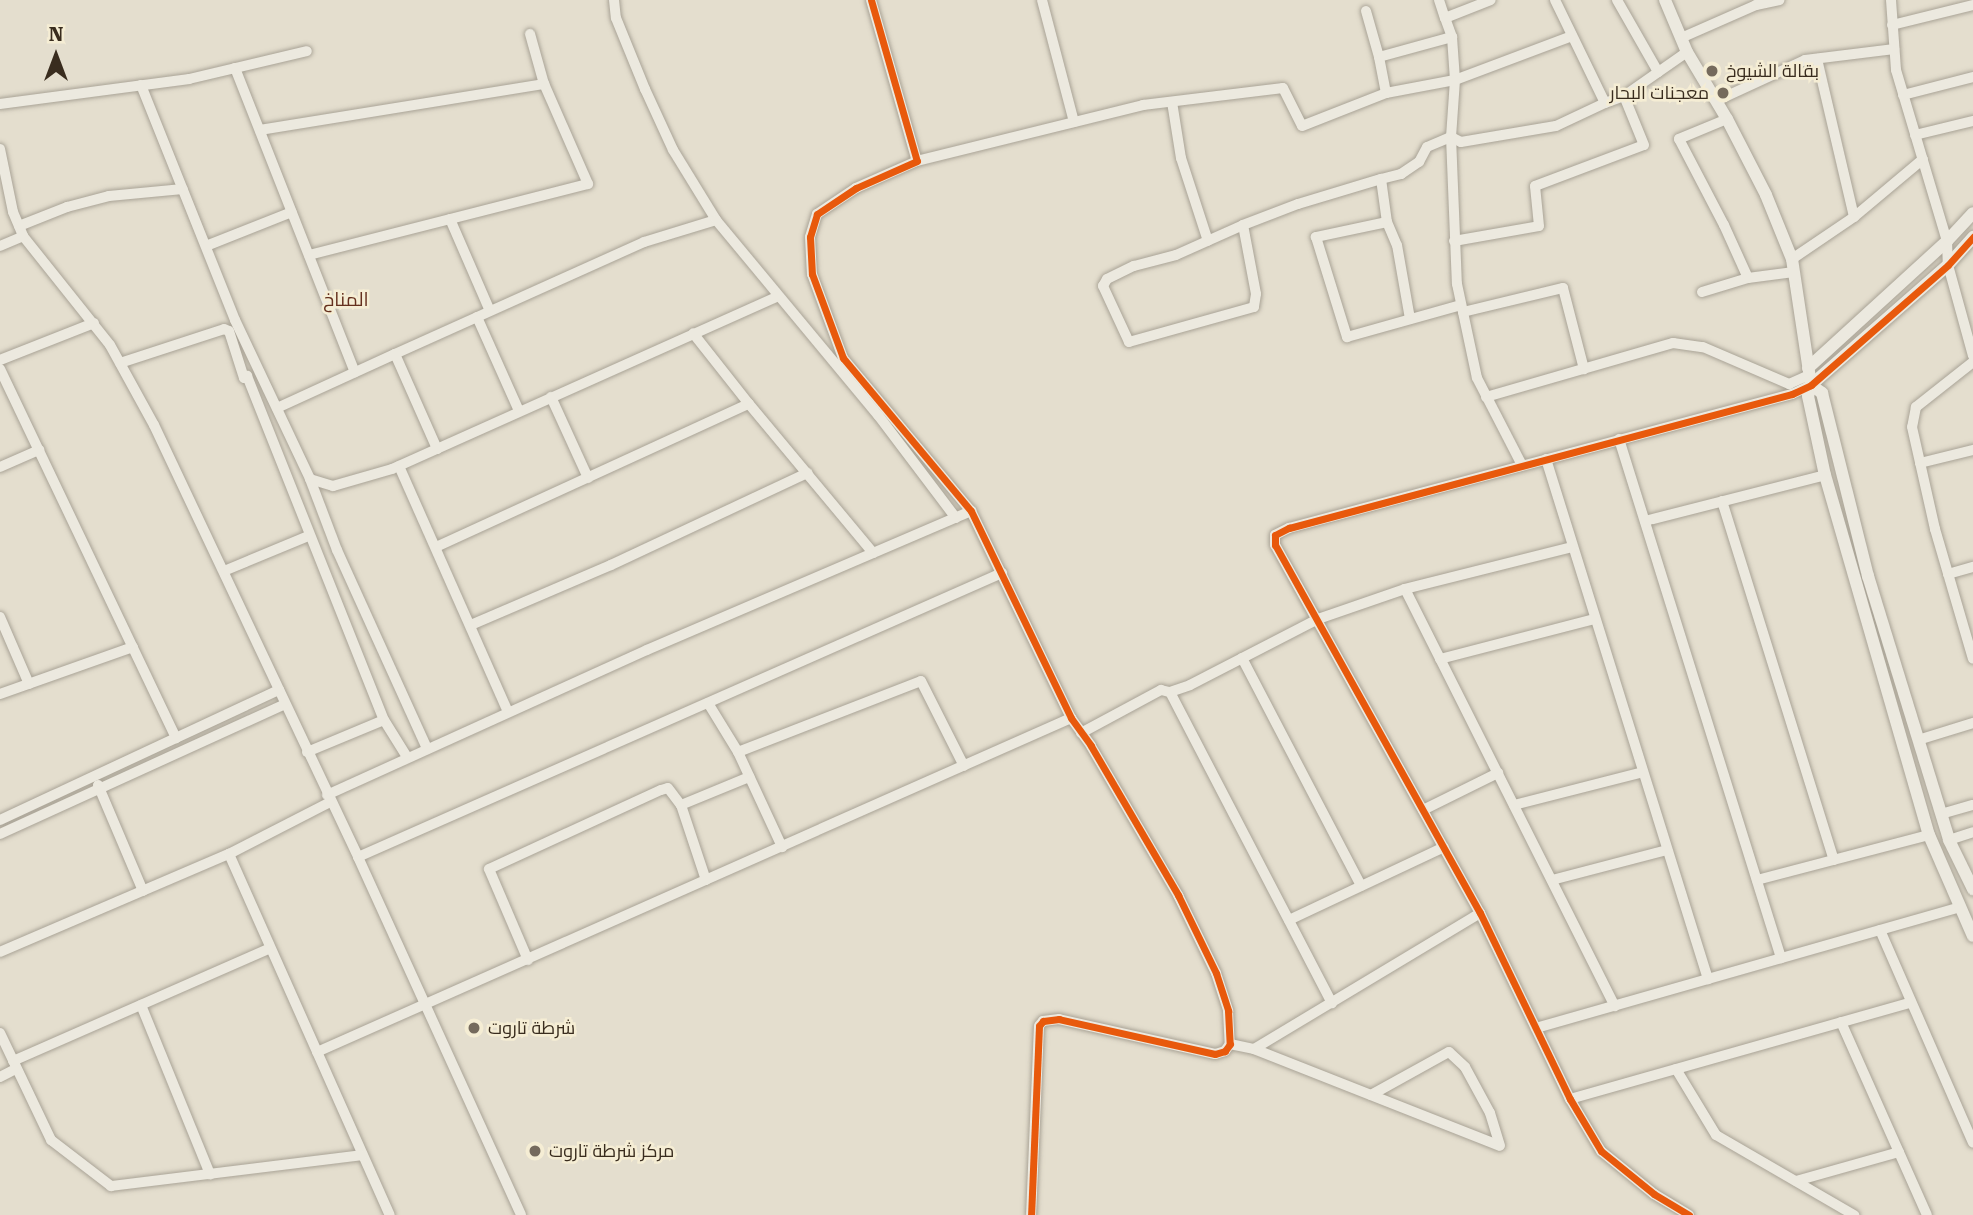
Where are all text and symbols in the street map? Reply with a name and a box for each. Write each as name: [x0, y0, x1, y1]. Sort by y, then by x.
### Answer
north arrow: [21, 21, 91, 91]
text: N: [49, 23, 63, 46]
place label: بقالة الشيوخ: [1726, 60, 1819, 82]
marker: بقالة الشيوخ: [1704, 63, 1720, 79]
place label: معجنات البحار: [1610, 82, 1709, 104]
marker: معجنات البحار: [1715, 85, 1731, 101]
district label: المناخ: [323, 289, 369, 311]
place label: شرطة تاروت: [488, 1017, 575, 1039]
marker: شرطة تاروت: [466, 1020, 482, 1036]
place label: مركز شرطة تاروت: [549, 1140, 674, 1162]
marker: مركز شرطة تاروت: [527, 1143, 543, 1159]

